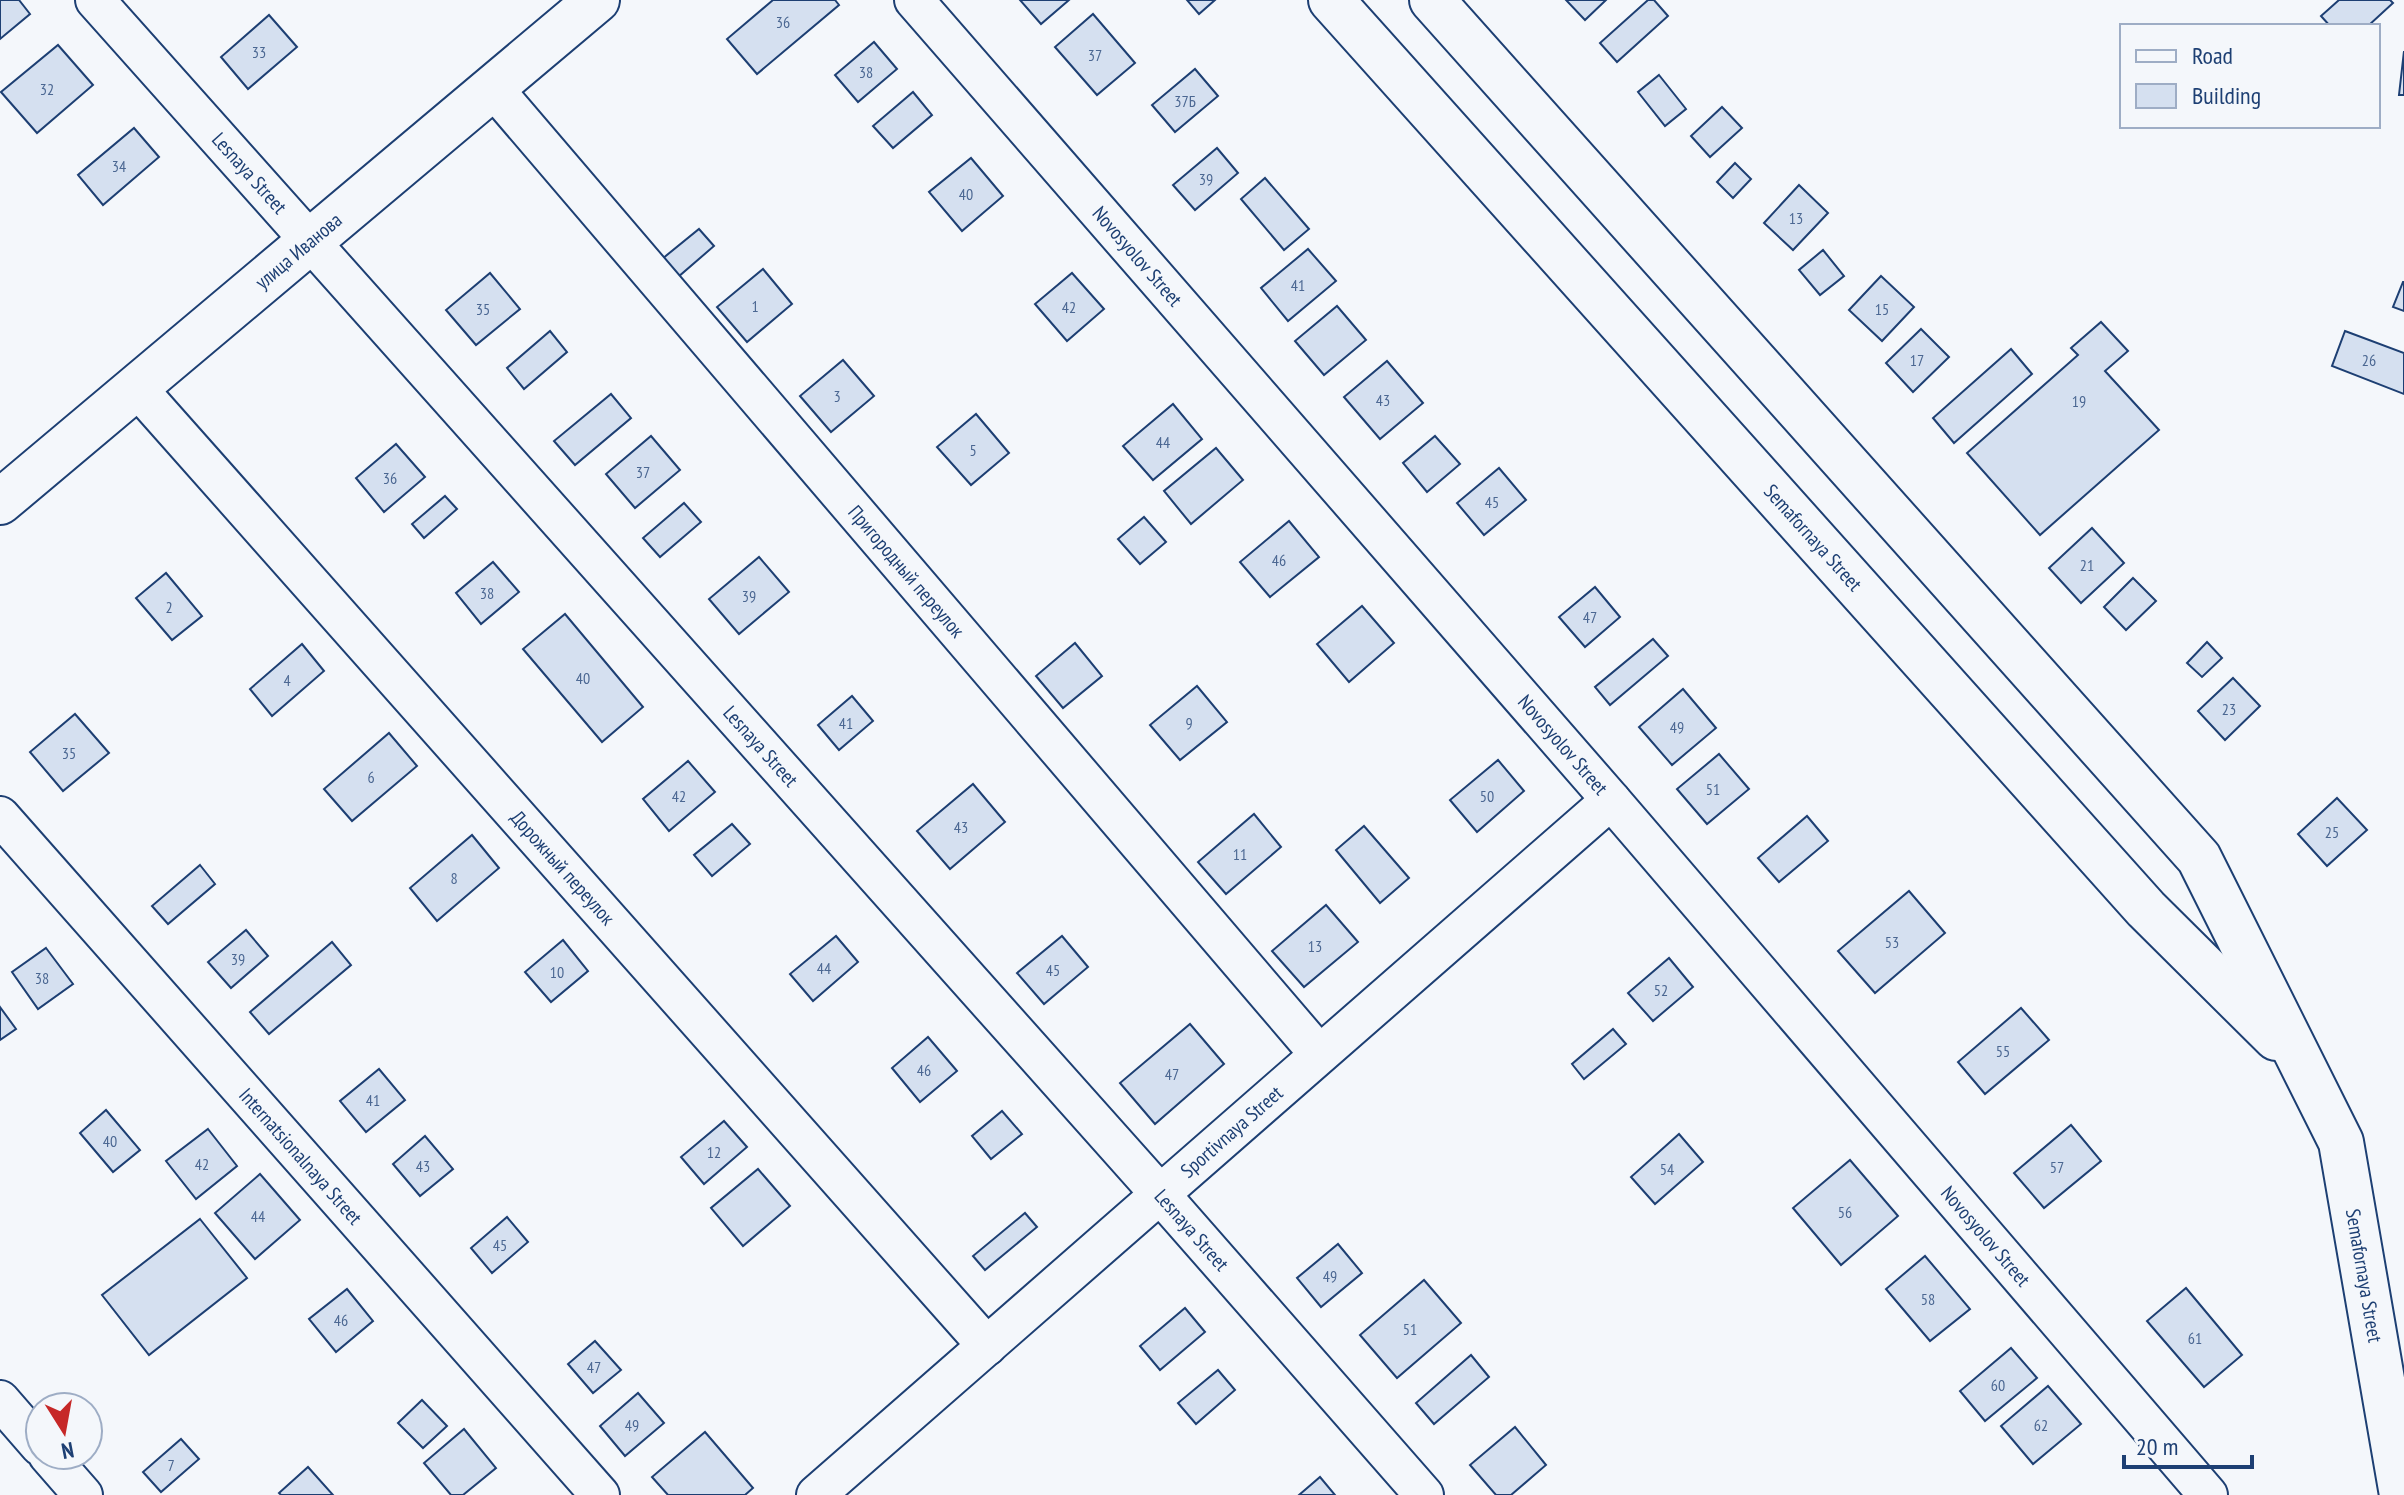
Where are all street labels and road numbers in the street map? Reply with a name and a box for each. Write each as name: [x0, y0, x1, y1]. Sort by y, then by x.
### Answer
street label: Lesnaya Street: [206, 127, 293, 220]
street label: Novosyolov Street: [1087, 201, 1188, 312]
street label: улица Иванова: [250, 207, 347, 295]
street label: Semafornaya Street: [1758, 479, 1868, 597]
street label: Пригородный переулок: [842, 500, 970, 643]
street label: Novosyolov Street: [1512, 689, 1614, 801]
street label: Lesnaya Street: [718, 700, 804, 793]
street label: Дорожный переулок: [505, 805, 621, 931]
street label: Sportivnaya Street: [1175, 1080, 1289, 1183]
street label: Internatsionalnaya Street: [233, 1082, 368, 1230]
street label: Novosyolov Street: [1935, 1180, 2036, 1292]
street label: Lesnaya Street: [1149, 1184, 1235, 1277]
street label: Semafornaya Street: [2340, 1207, 2388, 1345]

